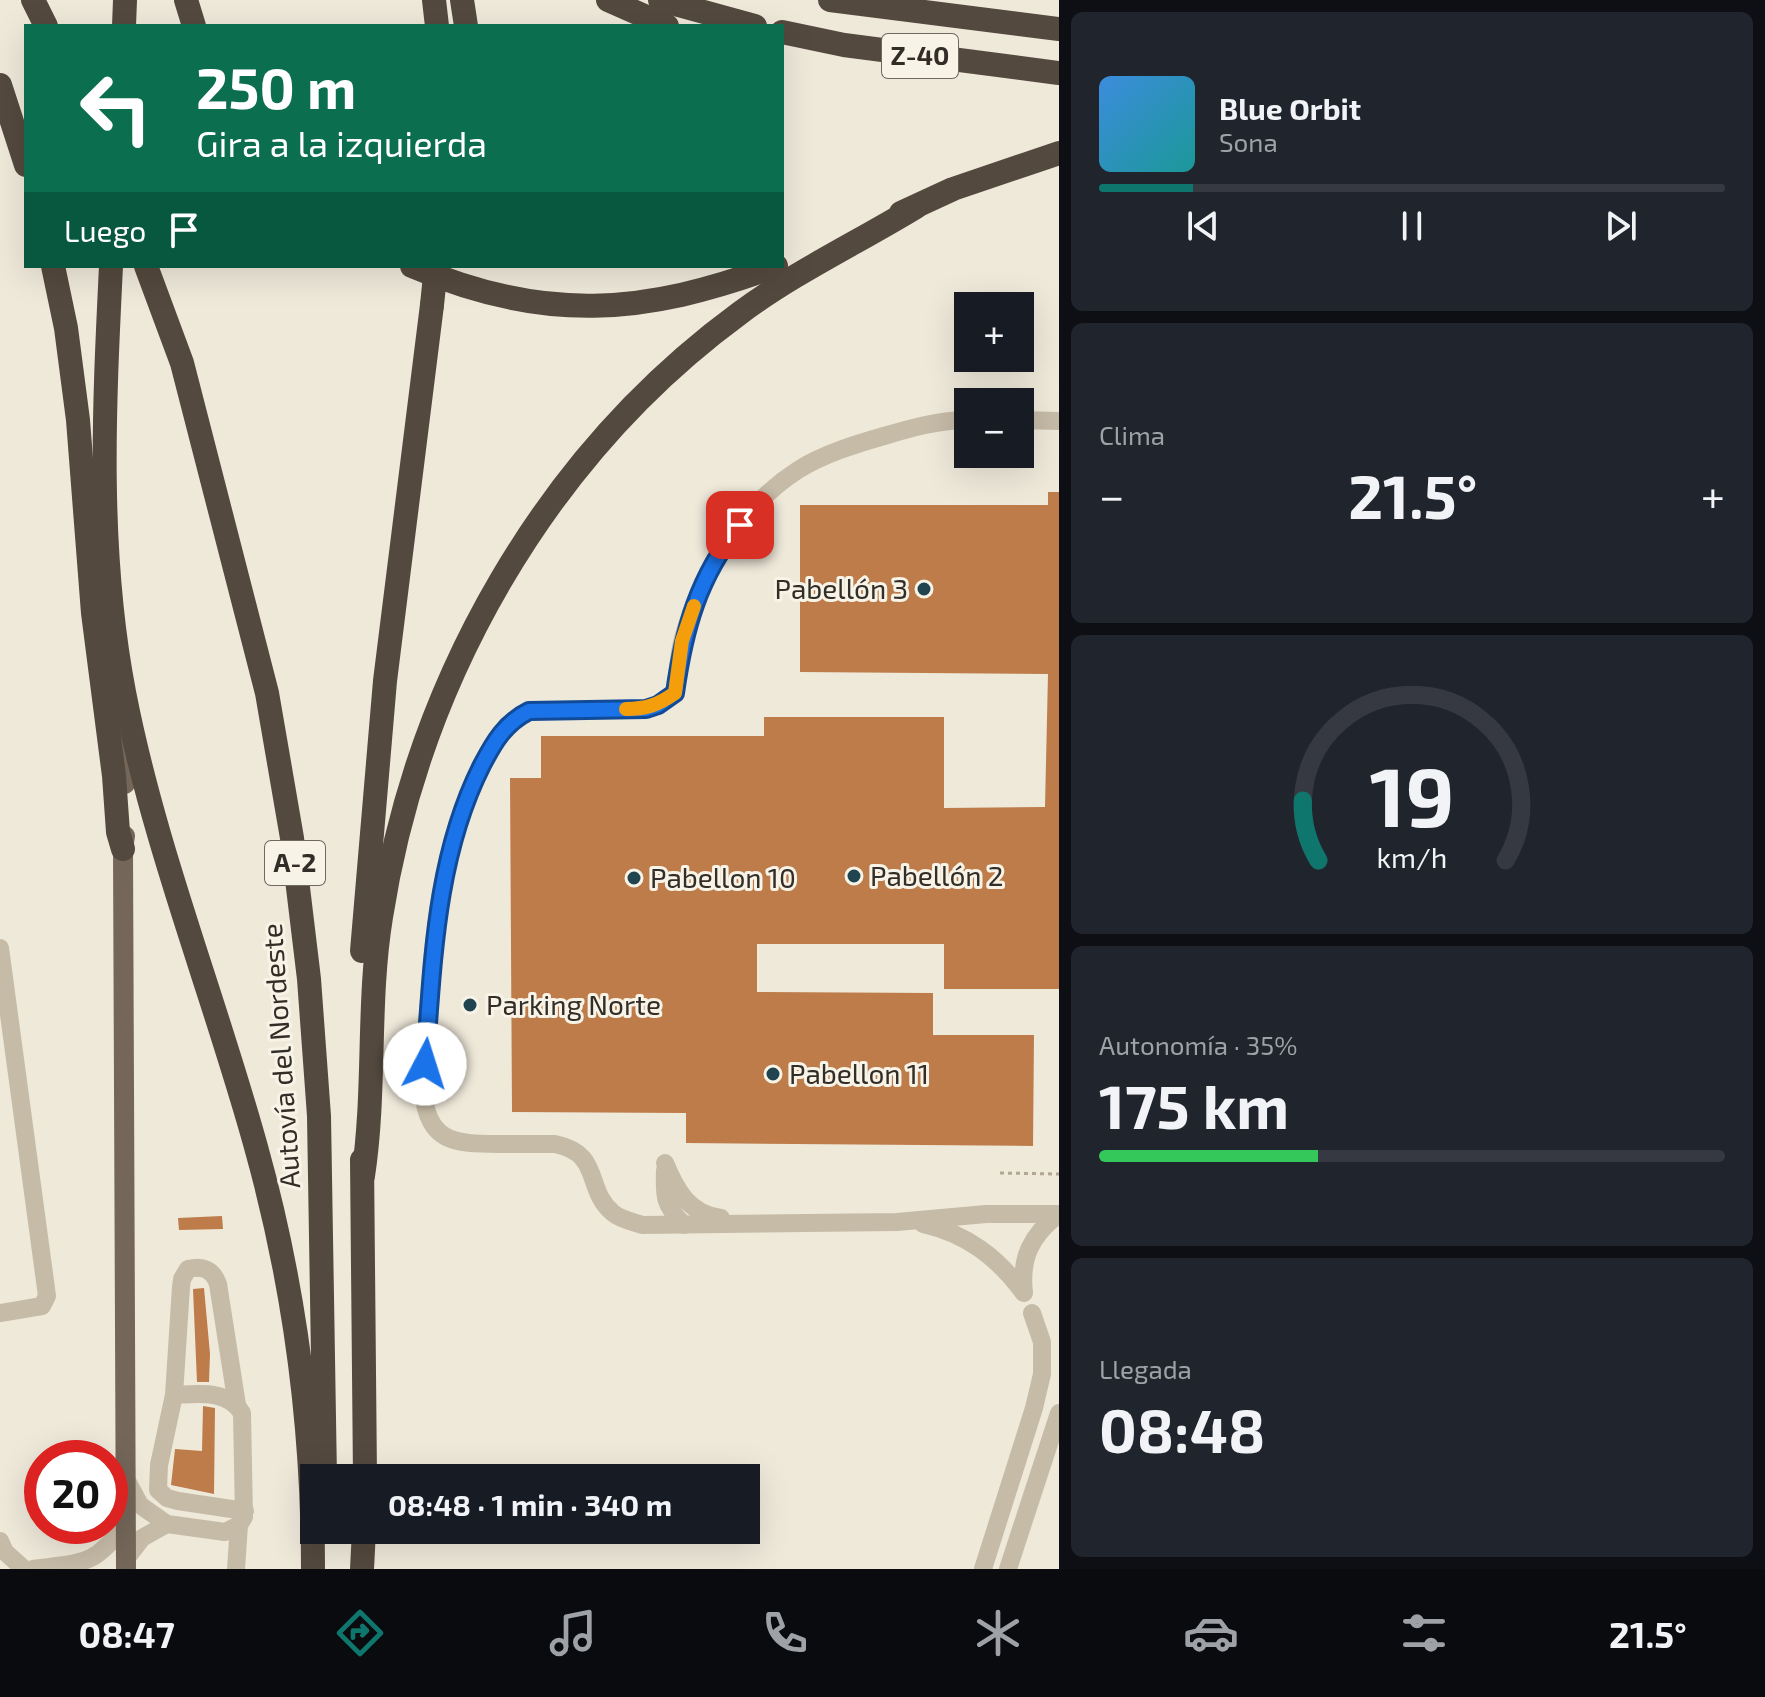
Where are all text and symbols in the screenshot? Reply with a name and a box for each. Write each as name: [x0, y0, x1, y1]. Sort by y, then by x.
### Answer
road number: Z-40: [882, 34, 958, 78]
text: 250 m: [196, 53, 356, 120]
icon: left: [64, 56, 168, 160]
text: Blue Orbit: [1219, 90, 1361, 126]
text: Gira a la izquierda: [196, 121, 487, 164]
text: Sona: [1219, 126, 1278, 157]
icon: previous: [1181, 204, 1225, 248]
icon: pause: [1390, 204, 1434, 248]
icon: next: [1599, 204, 1643, 248]
icon: arrive: [162, 208, 206, 252]
text: Luego: [64, 212, 146, 248]
map controls: [954, 292, 1034, 468]
button: +: [954, 292, 1034, 372]
button: −: [954, 388, 1034, 468]
text: Clima: [1099, 419, 1165, 450]
text: 21.5°: [1348, 459, 1477, 531]
text: −: [1099, 468, 1125, 521]
text: +: [1701, 468, 1725, 521]
pin: [706, 491, 774, 559]
icon: arrive: [718, 503, 762, 547]
place label: Pabellón 3: [775, 571, 908, 605]
marker: Pabellón 3: [915, 580, 933, 598]
text: 19: [1369, 743, 1455, 843]
text: km/h: [1377, 839, 1447, 874]
road number: A-2: [265, 841, 325, 885]
place label: Pabellón 2: [870, 858, 1004, 892]
place label: Pabellon 10: [650, 860, 796, 894]
marker: Pabellón 2: [845, 867, 863, 885]
marker: Pabellon 10: [625, 869, 643, 887]
street label: Autovía del Nordeste: [254, 922, 306, 1190]
place label: Parking Norte: [486, 987, 661, 1021]
marker: Parking Norte: [461, 996, 479, 1014]
position arrow: [383, 1022, 467, 1106]
text: Autonomía · 35%: [1099, 1029, 1297, 1060]
place label: Pabellon 11: [789, 1056, 929, 1090]
marker: Pabellon 11: [764, 1065, 782, 1083]
text: 175 km: [1099, 1069, 1289, 1141]
text: Llegada: [1099, 1353, 1192, 1384]
text: 08:48: [1099, 1393, 1265, 1465]
speed limit sign: 20: [24, 1440, 128, 1544]
text: 08:48 · 1 min · 340 m: [388, 1486, 672, 1522]
icon: directions: [332, 1605, 388, 1661]
icon: music: [545, 1605, 601, 1661]
icon: phone: [757, 1605, 813, 1661]
icon: climate: [970, 1605, 1026, 1661]
icon: car: [1183, 1605, 1239, 1661]
icon: filters: [1396, 1605, 1452, 1661]
text: 08:47: [78, 1612, 175, 1655]
text: 21.5°: [1609, 1612, 1687, 1655]

